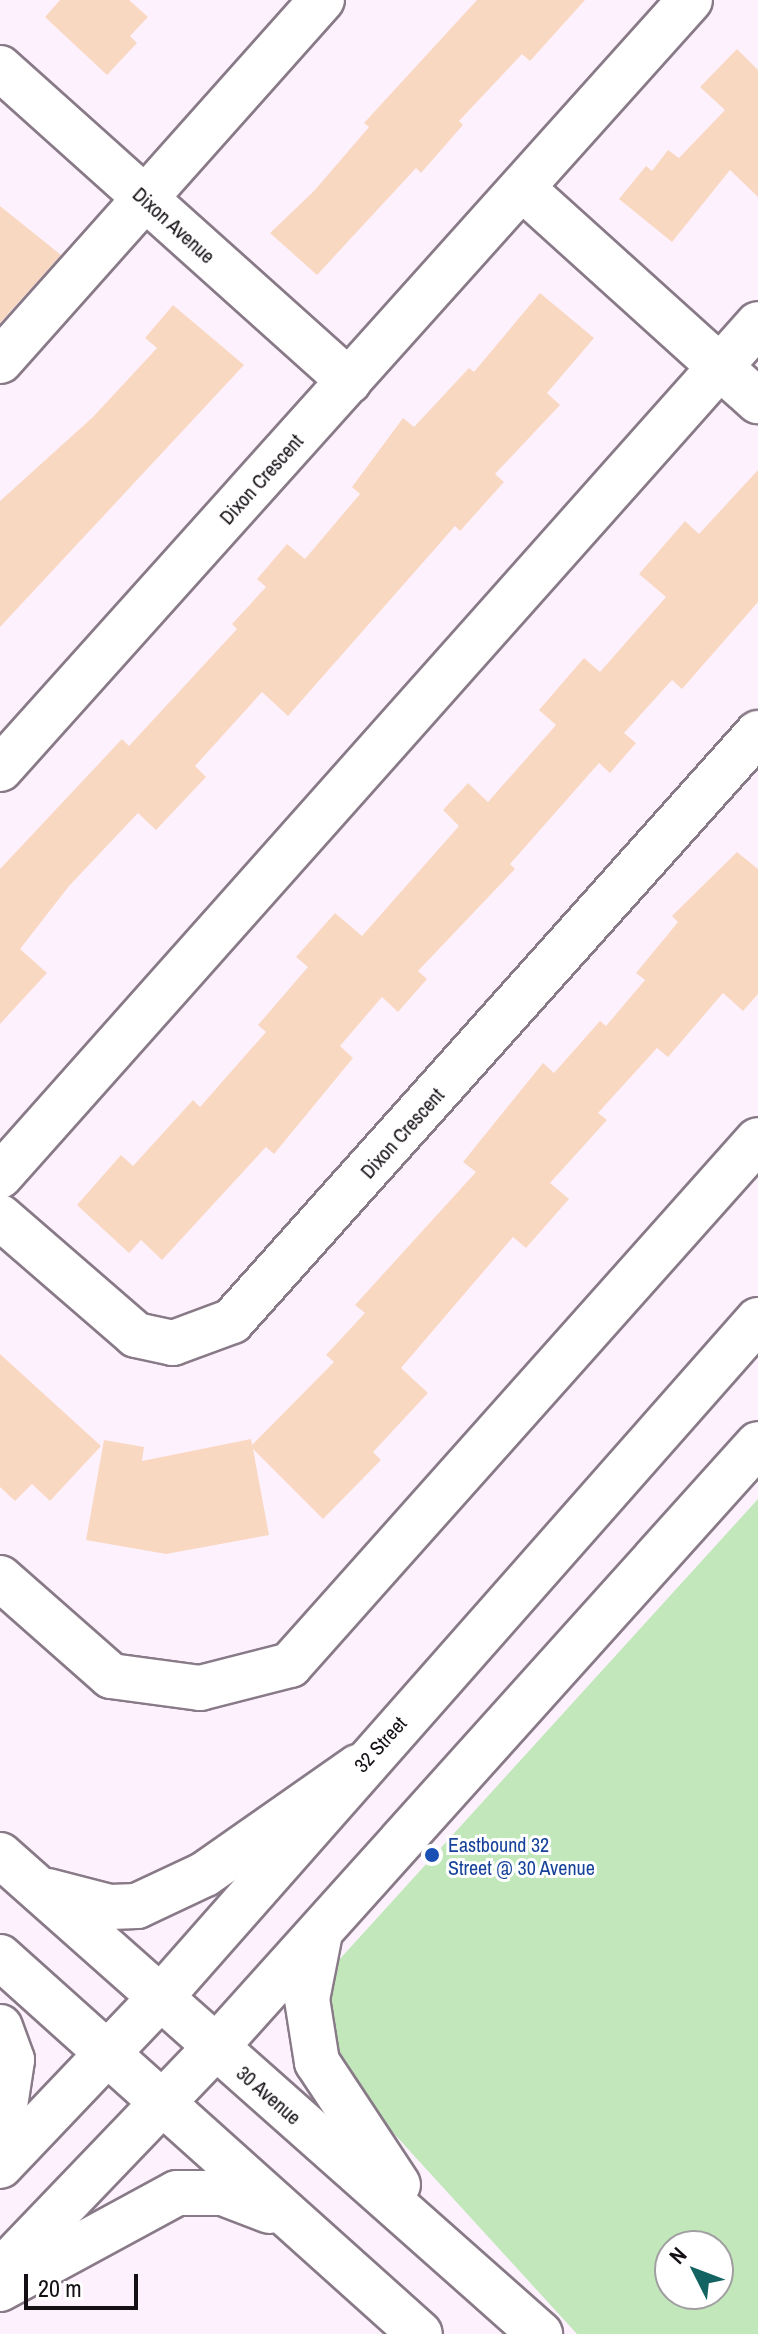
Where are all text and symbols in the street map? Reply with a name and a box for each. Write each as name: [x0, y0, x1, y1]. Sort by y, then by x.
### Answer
street label: Dixon Avenue: [128, 182, 220, 268]
street label: Dixon Crescent: [214, 429, 308, 529]
street label: Dixon Crescent: [355, 1083, 449, 1183]
street label: 32 Street: [349, 1711, 411, 1777]
place label: Eastbound 32 Street @ 30 Avenue: [448, 1832, 596, 1879]
marker: Eastbound 32 Street @ 30 Avenue: [423, 1846, 441, 1864]
street label: 30 Avenue: [232, 2060, 306, 2130]
north arrow: [654, 2230, 734, 2310]
text: N: [662, 2240, 693, 2270]
scale bar: [28, 2258, 142, 2308]
text: 20 m: [38, 2272, 82, 2304]

